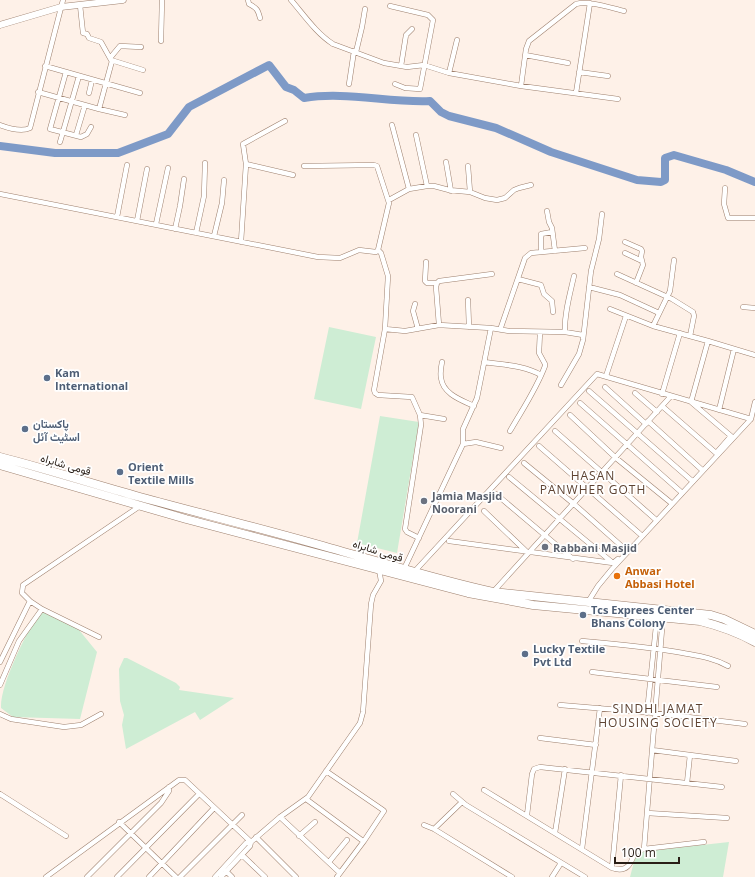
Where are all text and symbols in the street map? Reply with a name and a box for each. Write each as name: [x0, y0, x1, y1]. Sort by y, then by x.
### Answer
place label: Kam International: [55, 365, 128, 393]
marker: Kam International: [42, 373, 52, 383]
place label: پاکستان اسٹیٹ آئل: [33, 416, 80, 444]
marker: پاکستان اسٹیٹ آئل: [20, 424, 30, 434]
street label: قومی شاہراہ: [39, 450, 93, 479]
place label: Orient Textile Mills: [128, 459, 195, 487]
marker: Orient Textile Mills: [115, 467, 125, 477]
district label: HASAN PANWHER GOTH: [540, 467, 646, 498]
place label: Jamia Masjid Noorani: [431, 488, 502, 516]
marker: Jamia Masjid Noorani: [419, 496, 429, 506]
street label: قومی شاہراہ: [351, 535, 405, 566]
place label: Rabbani Masjid: [553, 540, 637, 555]
marker: Rabbani Masjid: [540, 542, 550, 552]
place label: Anwar Abbasi Hotel: [625, 563, 695, 591]
marker: Anwar Abbasi Hotel: [612, 571, 622, 581]
place label: Tcs Exprees Center Bhans Colony: [591, 602, 694, 630]
marker: Tcs Exprees Center Bhans Colony: [578, 610, 588, 620]
place label: Lucky Textile Pvt Ltd: [533, 641, 606, 669]
marker: Lucky Textile Pvt Ltd: [520, 649, 530, 659]
district label: SINDHI JAMAT HOUSING SOCIETY: [598, 700, 718, 731]
scale bar: [615, 839, 679, 865]
text: 100 m: [621, 844, 656, 861]

